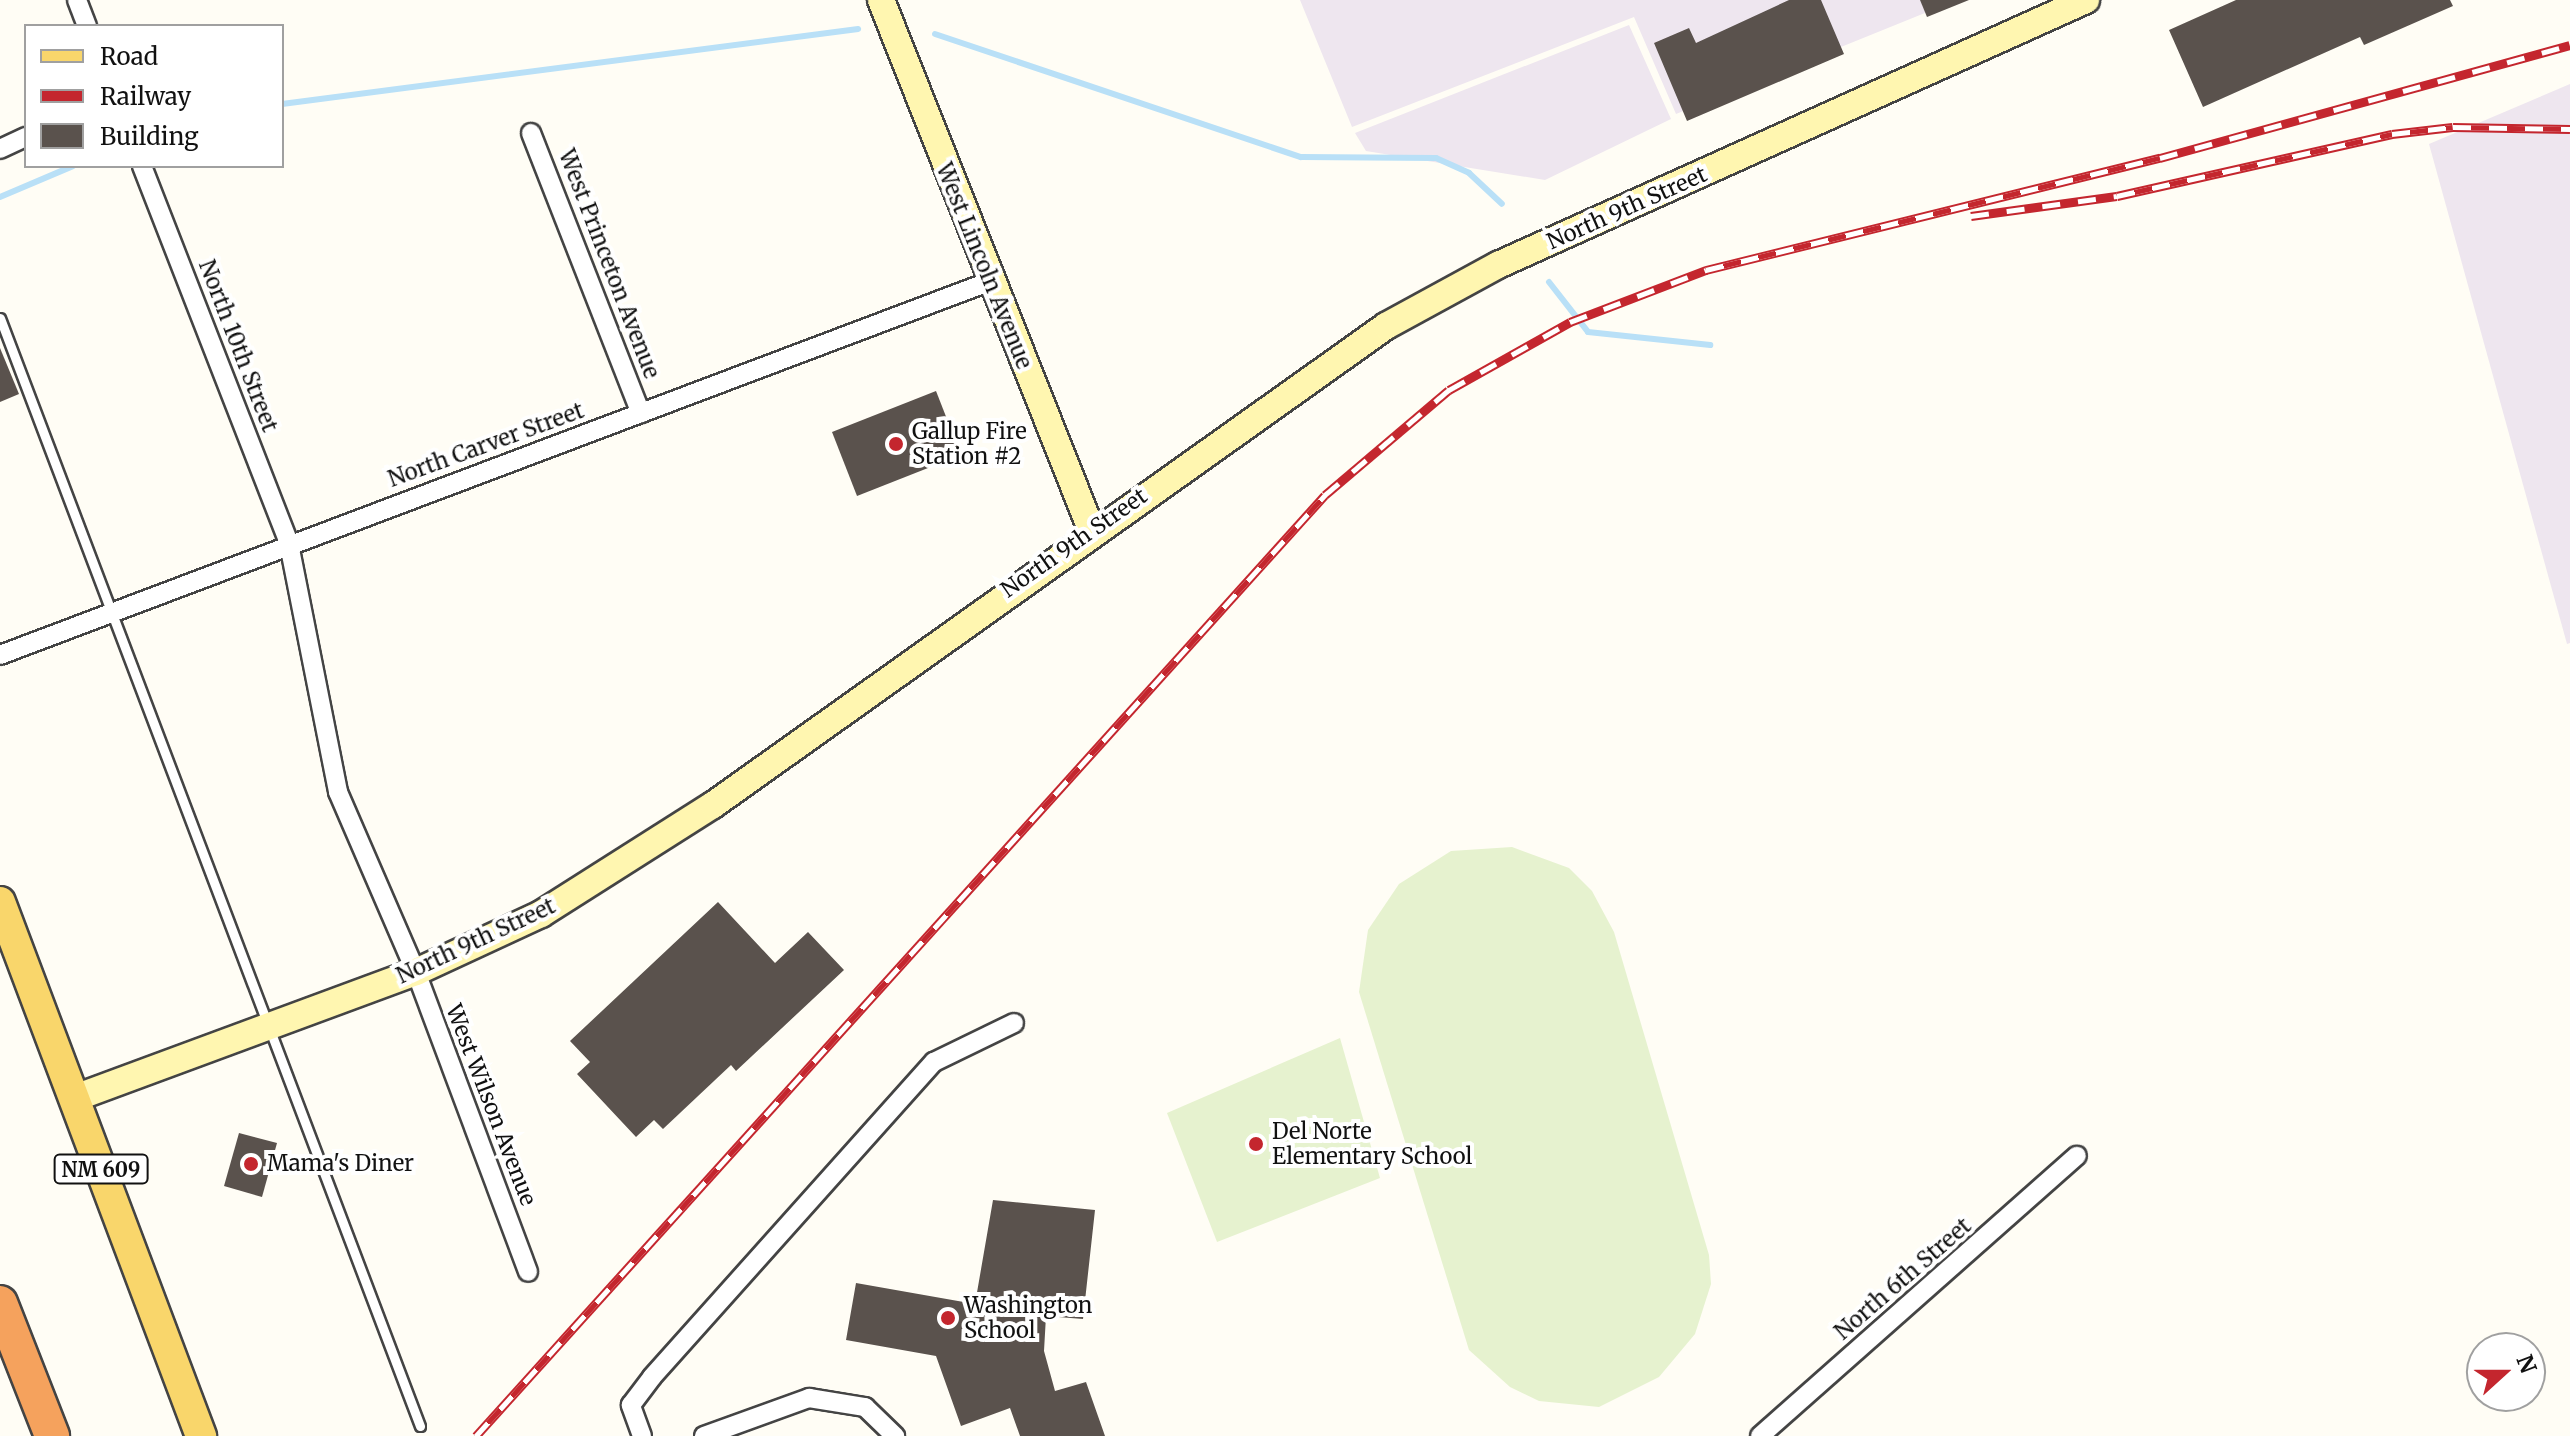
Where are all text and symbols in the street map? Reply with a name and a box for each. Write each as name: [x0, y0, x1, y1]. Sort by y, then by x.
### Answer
legend: [24, 24, 284, 168]
text: Road: [100, 41, 158, 72]
text: Railway: [100, 81, 191, 112]
text: Building: [100, 121, 199, 152]
street label: West Princeton Avenue: [553, 146, 665, 382]
street label: West Lincoln Avenue: [931, 159, 1037, 373]
street label: North 9th Street: [1543, 161, 1711, 255]
street label: North 10th Street: [193, 256, 283, 436]
street label: North Carver Street: [385, 397, 587, 493]
place label: Gallup Fire Station #2: [912, 418, 1027, 470]
marker: Gallup Fire Station #2: [887, 435, 905, 453]
street label: North 9th Street: [996, 483, 1152, 603]
street label: North 9th Street: [392, 893, 560, 989]
street label: West Wilson Avenue: [440, 1001, 542, 1209]
place label: Del Norte Elementary School: [1272, 1118, 1472, 1170]
marker: Del Norte Elementary School: [1247, 1135, 1265, 1153]
place label: Mama's Diner: [267, 1151, 414, 1177]
road number: NM 609: [53, 1153, 149, 1185]
marker: Mama's Diner: [242, 1155, 260, 1173]
street label: North 6th Street: [1829, 1213, 1977, 1345]
place label: Washington School: [964, 1292, 1092, 1344]
marker: Washington School: [939, 1309, 957, 1327]
north arrow: [2466, 1332, 2546, 1412]
text: N: [2510, 1351, 2543, 1377]

